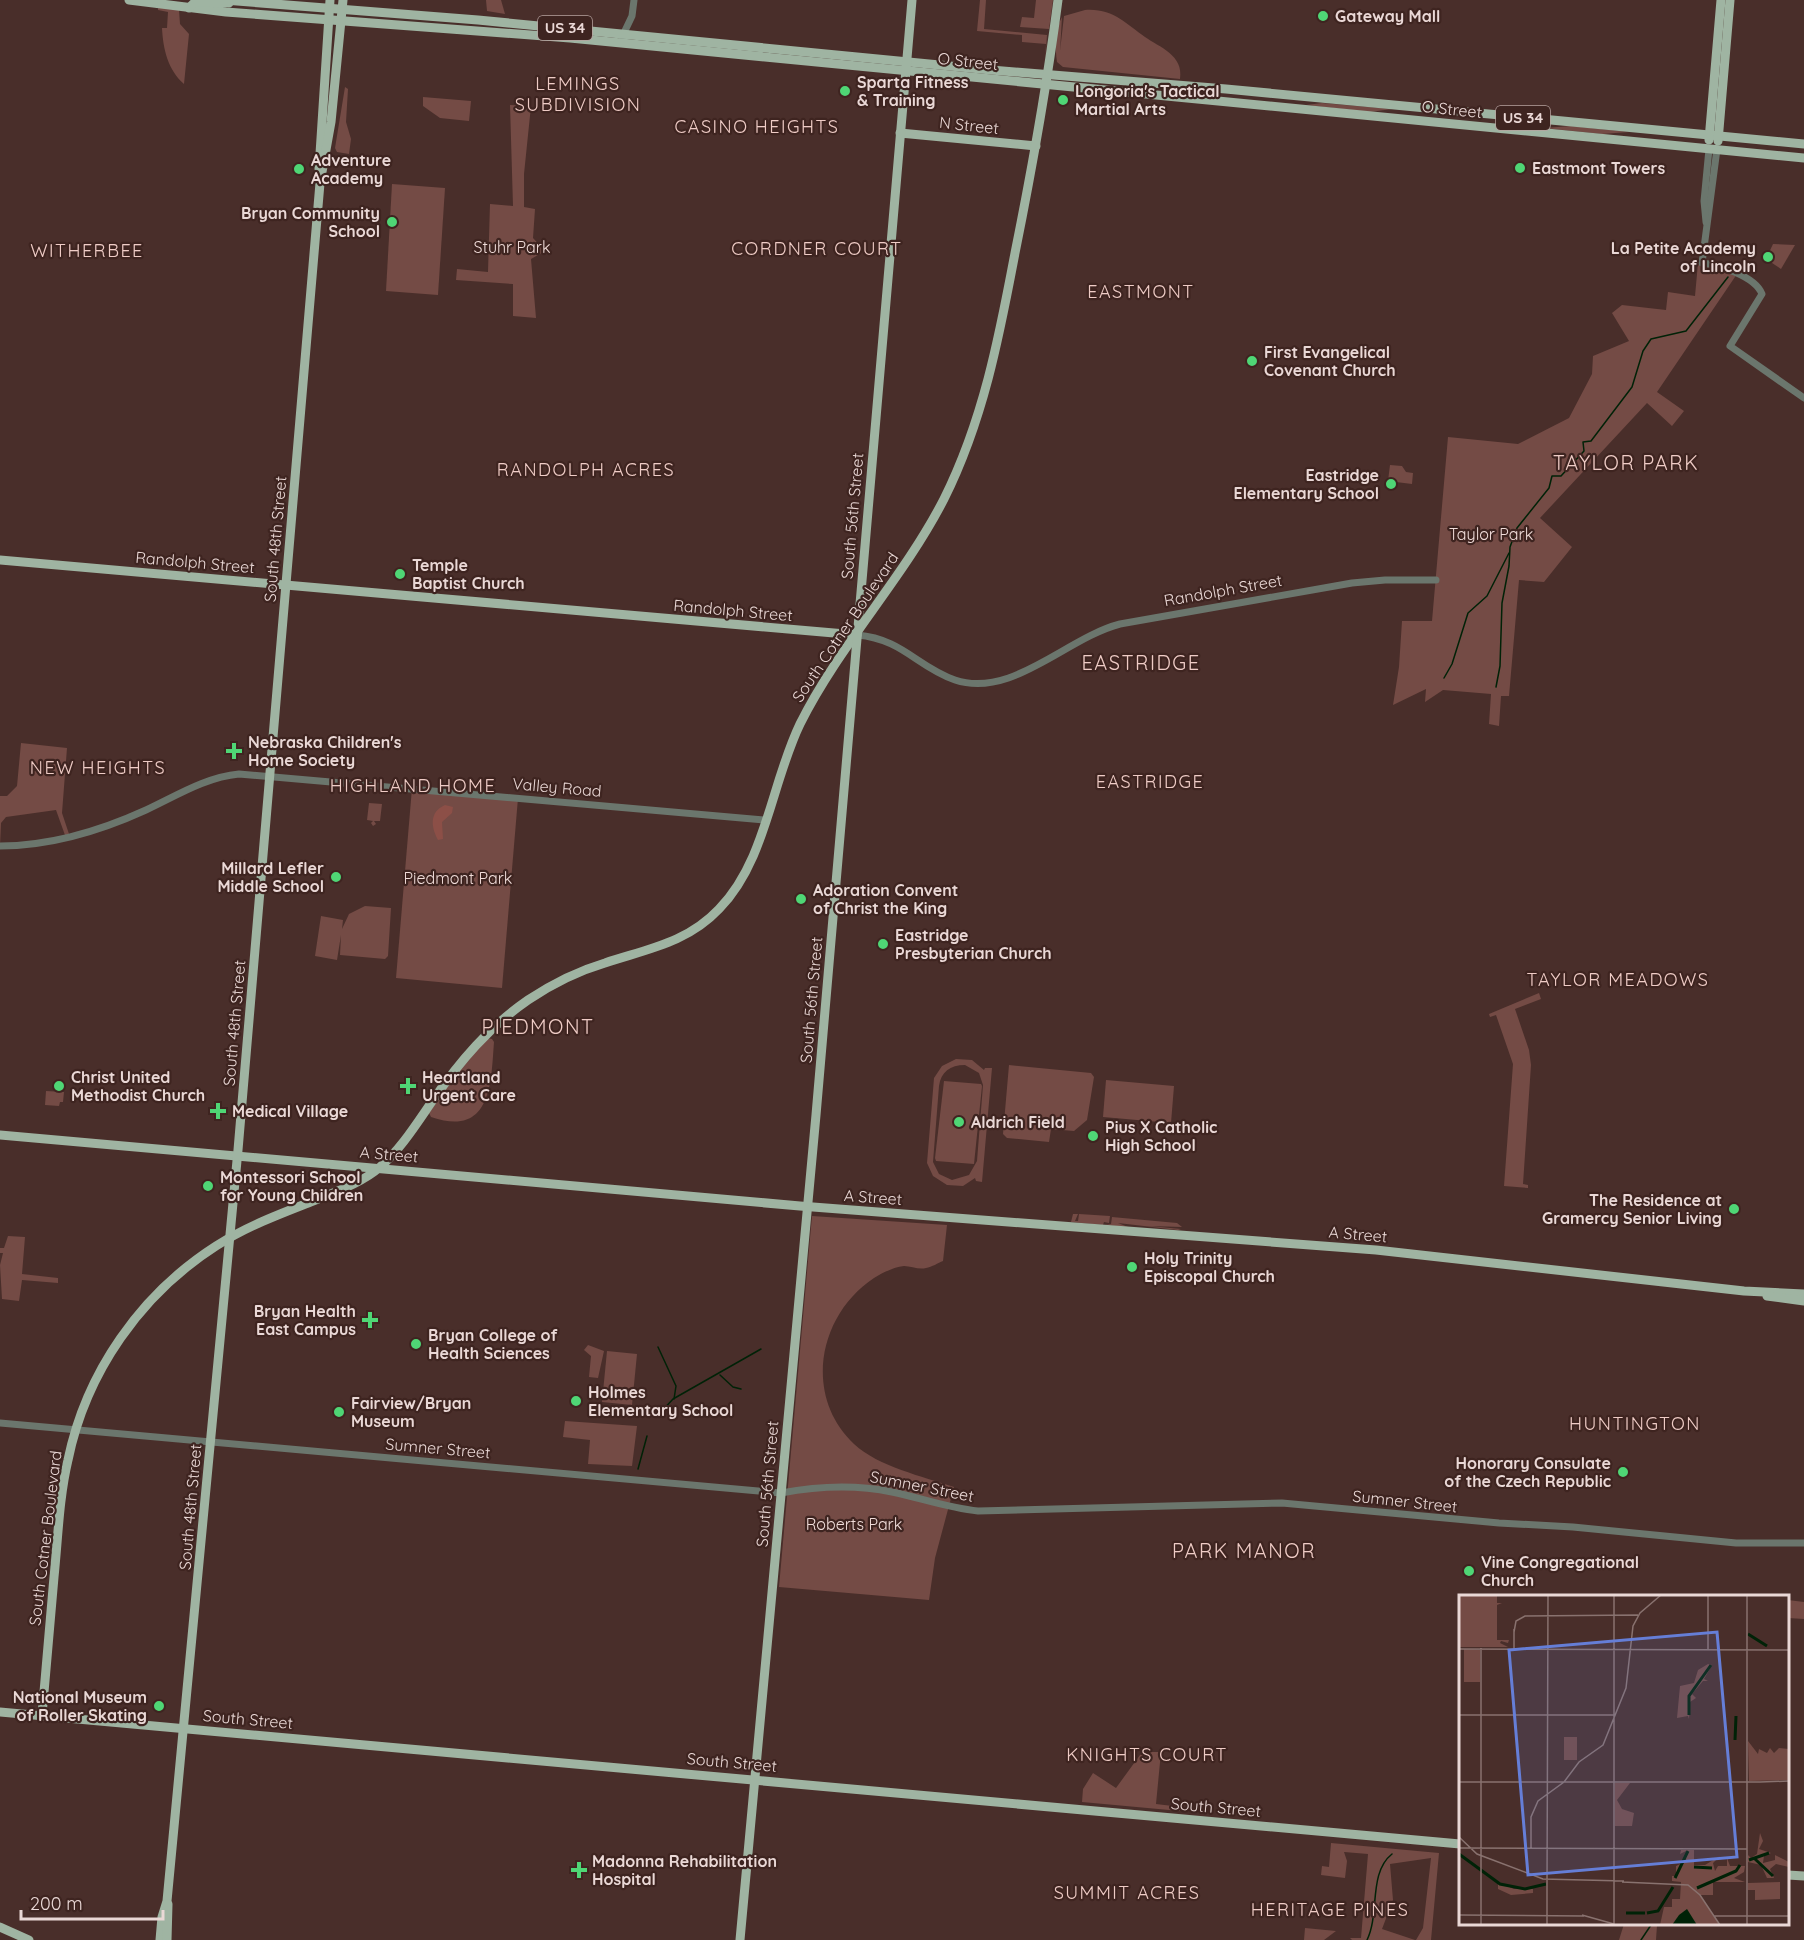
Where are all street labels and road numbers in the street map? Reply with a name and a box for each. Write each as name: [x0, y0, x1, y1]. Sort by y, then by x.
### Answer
road number: US 34: [538, 16, 592, 40]
street label: O Street: [937, 48, 999, 74]
street label: O Street: [1421, 96, 1483, 122]
road number: US 34: [1496, 106, 1550, 130]
street label: N Street: [938, 112, 1000, 138]
street label: South 56th Street: [837, 452, 867, 580]
street label: South 48th Street: [260, 475, 290, 603]
street label: Randolph Street: [135, 547, 255, 577]
street label: South Cotner Boulevard: [787, 548, 903, 706]
street label: Randolph Street: [1162, 570, 1284, 610]
street label: Randolph Street: [673, 595, 793, 625]
street label: Valley Road: [512, 773, 602, 801]
street label: South 56th Street: [796, 936, 826, 1064]
street label: South 48th Street: [219, 959, 249, 1087]
street label: A Street: [359, 1141, 419, 1167]
street label: A Street: [843, 1185, 903, 1209]
street label: A Street: [1328, 1221, 1388, 1247]
street label: South 56th Street: [752, 1420, 782, 1548]
street label: Sumner Street: [385, 1433, 491, 1463]
street label: South 48th Street: [175, 1443, 205, 1571]
street label: South Cotner Boulevard: [24, 1449, 66, 1627]
street label: Sumner Street: [868, 1466, 976, 1506]
street label: Sumner Street: [1352, 1486, 1458, 1516]
street label: South Street: [202, 1705, 294, 1733]
street label: South Street: [686, 1748, 778, 1776]
street label: South Street: [1170, 1793, 1262, 1821]

